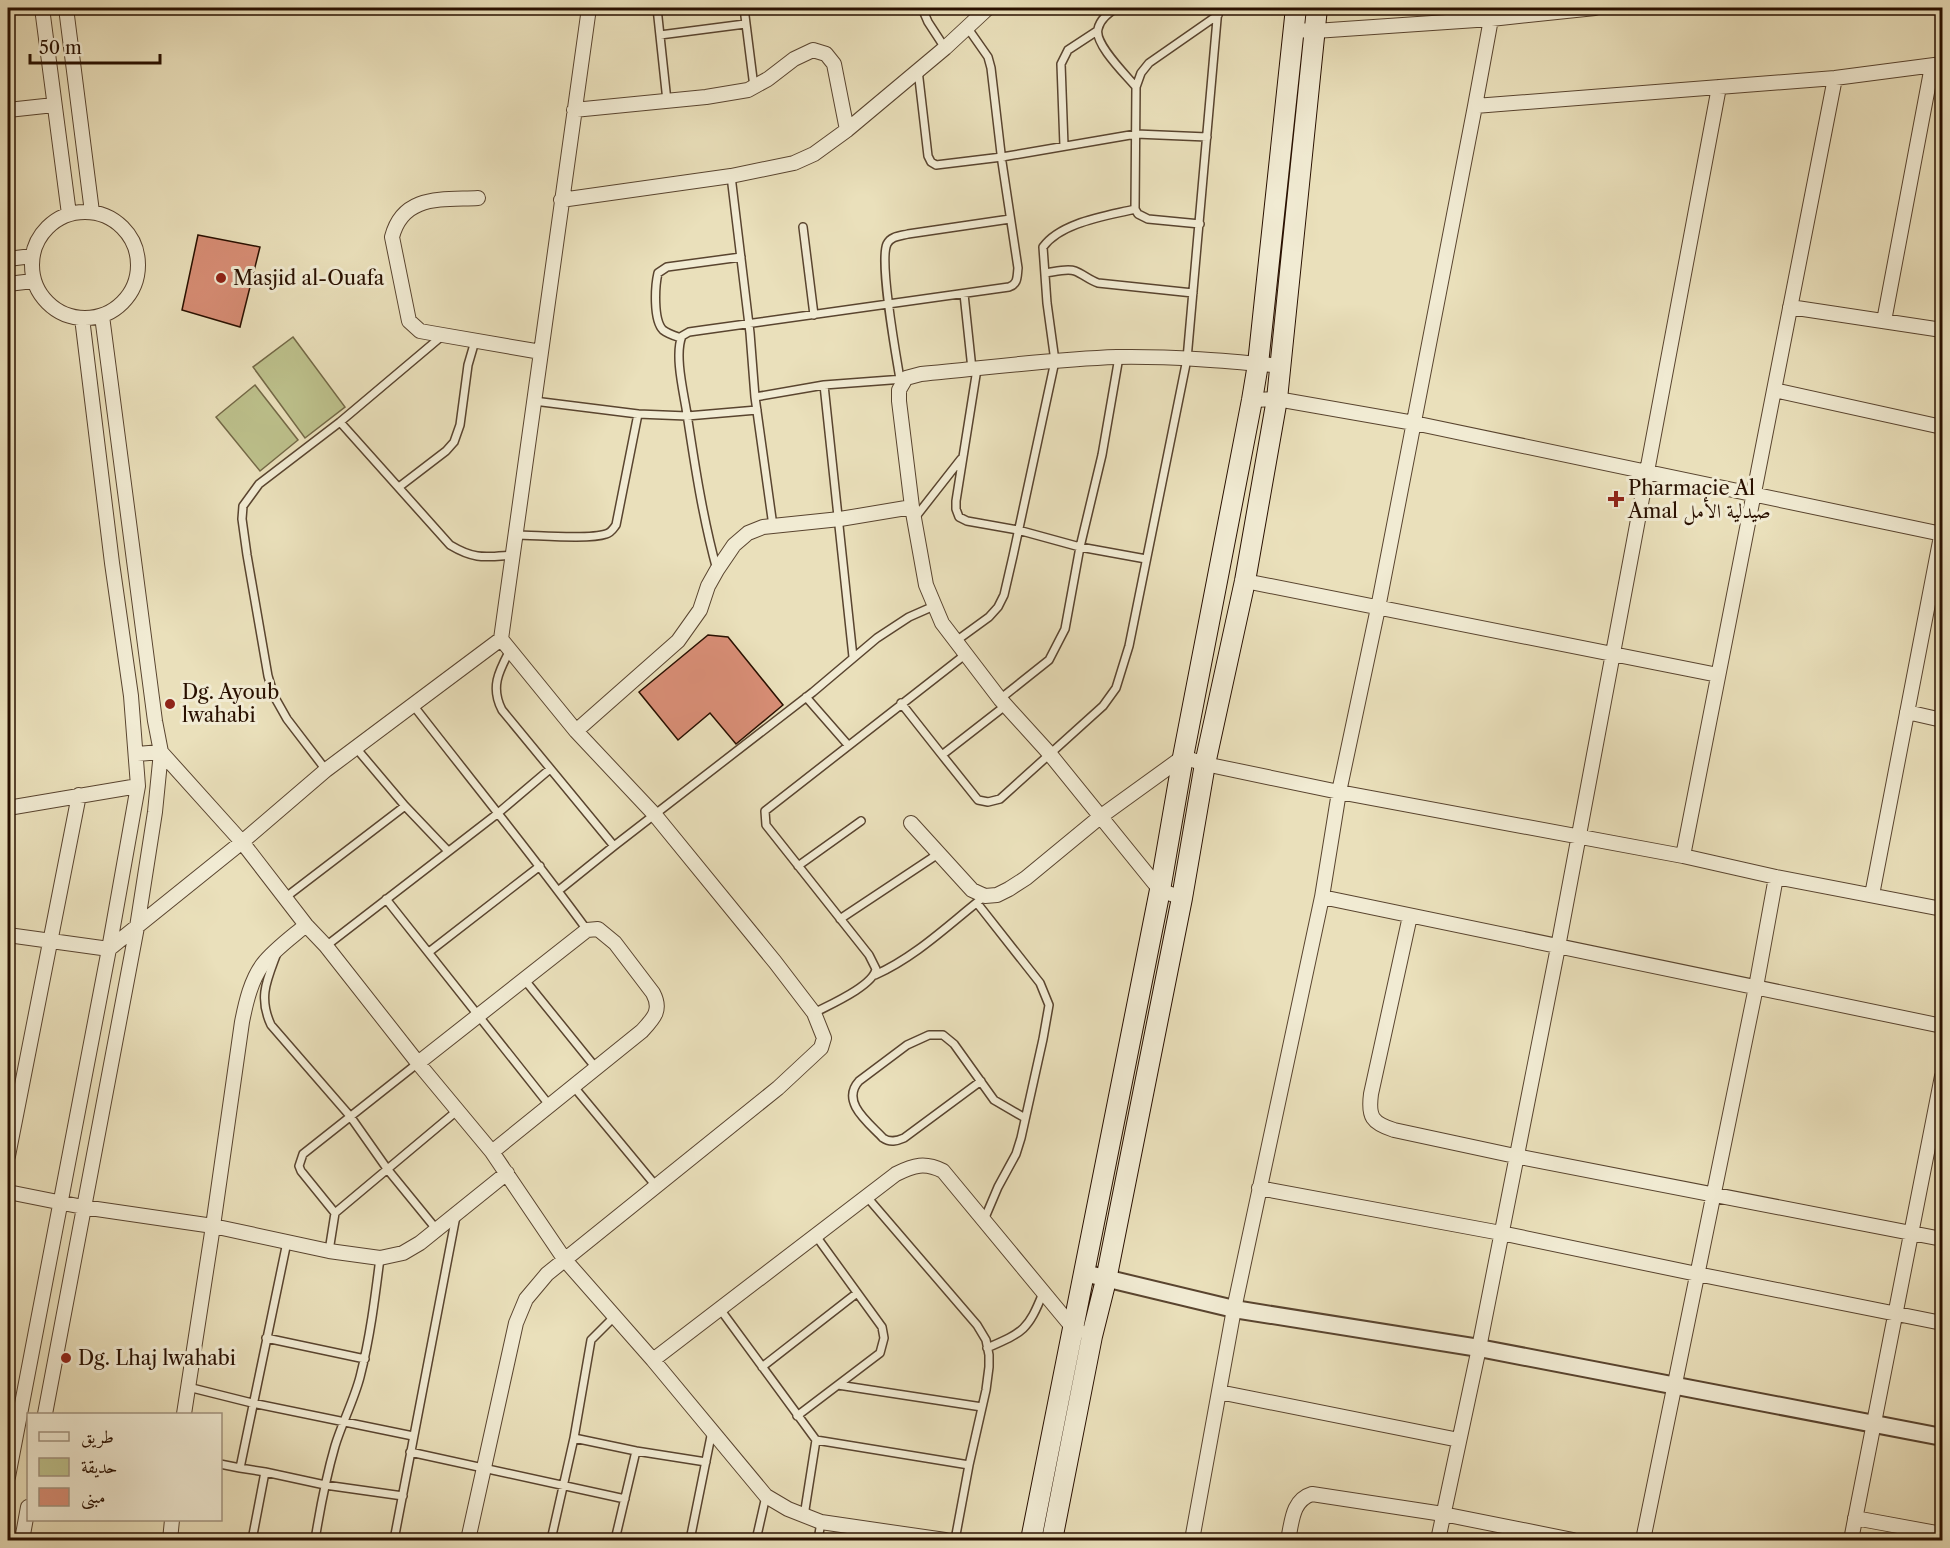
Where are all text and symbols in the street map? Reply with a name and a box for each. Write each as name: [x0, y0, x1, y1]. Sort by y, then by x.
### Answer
scale bar: [30, 27, 160, 65]
text: 50 m: [39, 37, 82, 59]
place label: Masjid al-Ouafa: [233, 266, 385, 290]
marker: Masjid al-Ouafa: [214, 271, 228, 285]
place label: Pharmacie Al Amal صيدلية الأمل: [1627, 476, 1771, 526]
marker: Pharmacie Al Amal صيدلية الأمل: [1609, 492, 1623, 506]
place label: Dg. Ayoub lwahabi: [182, 680, 279, 727]
marker: Dg. Ayoub lwahabi: [163, 697, 177, 711]
place label: Dg. Lhaj lwahabi: [78, 1346, 236, 1370]
marker: Dg. Lhaj lwahabi: [59, 1351, 73, 1365]
legend: [27, 1413, 222, 1521]
text: طريق: [81, 1426, 114, 1449]
text: حديقة: [81, 1456, 117, 1478]
text: مبنى: [81, 1486, 106, 1510]

